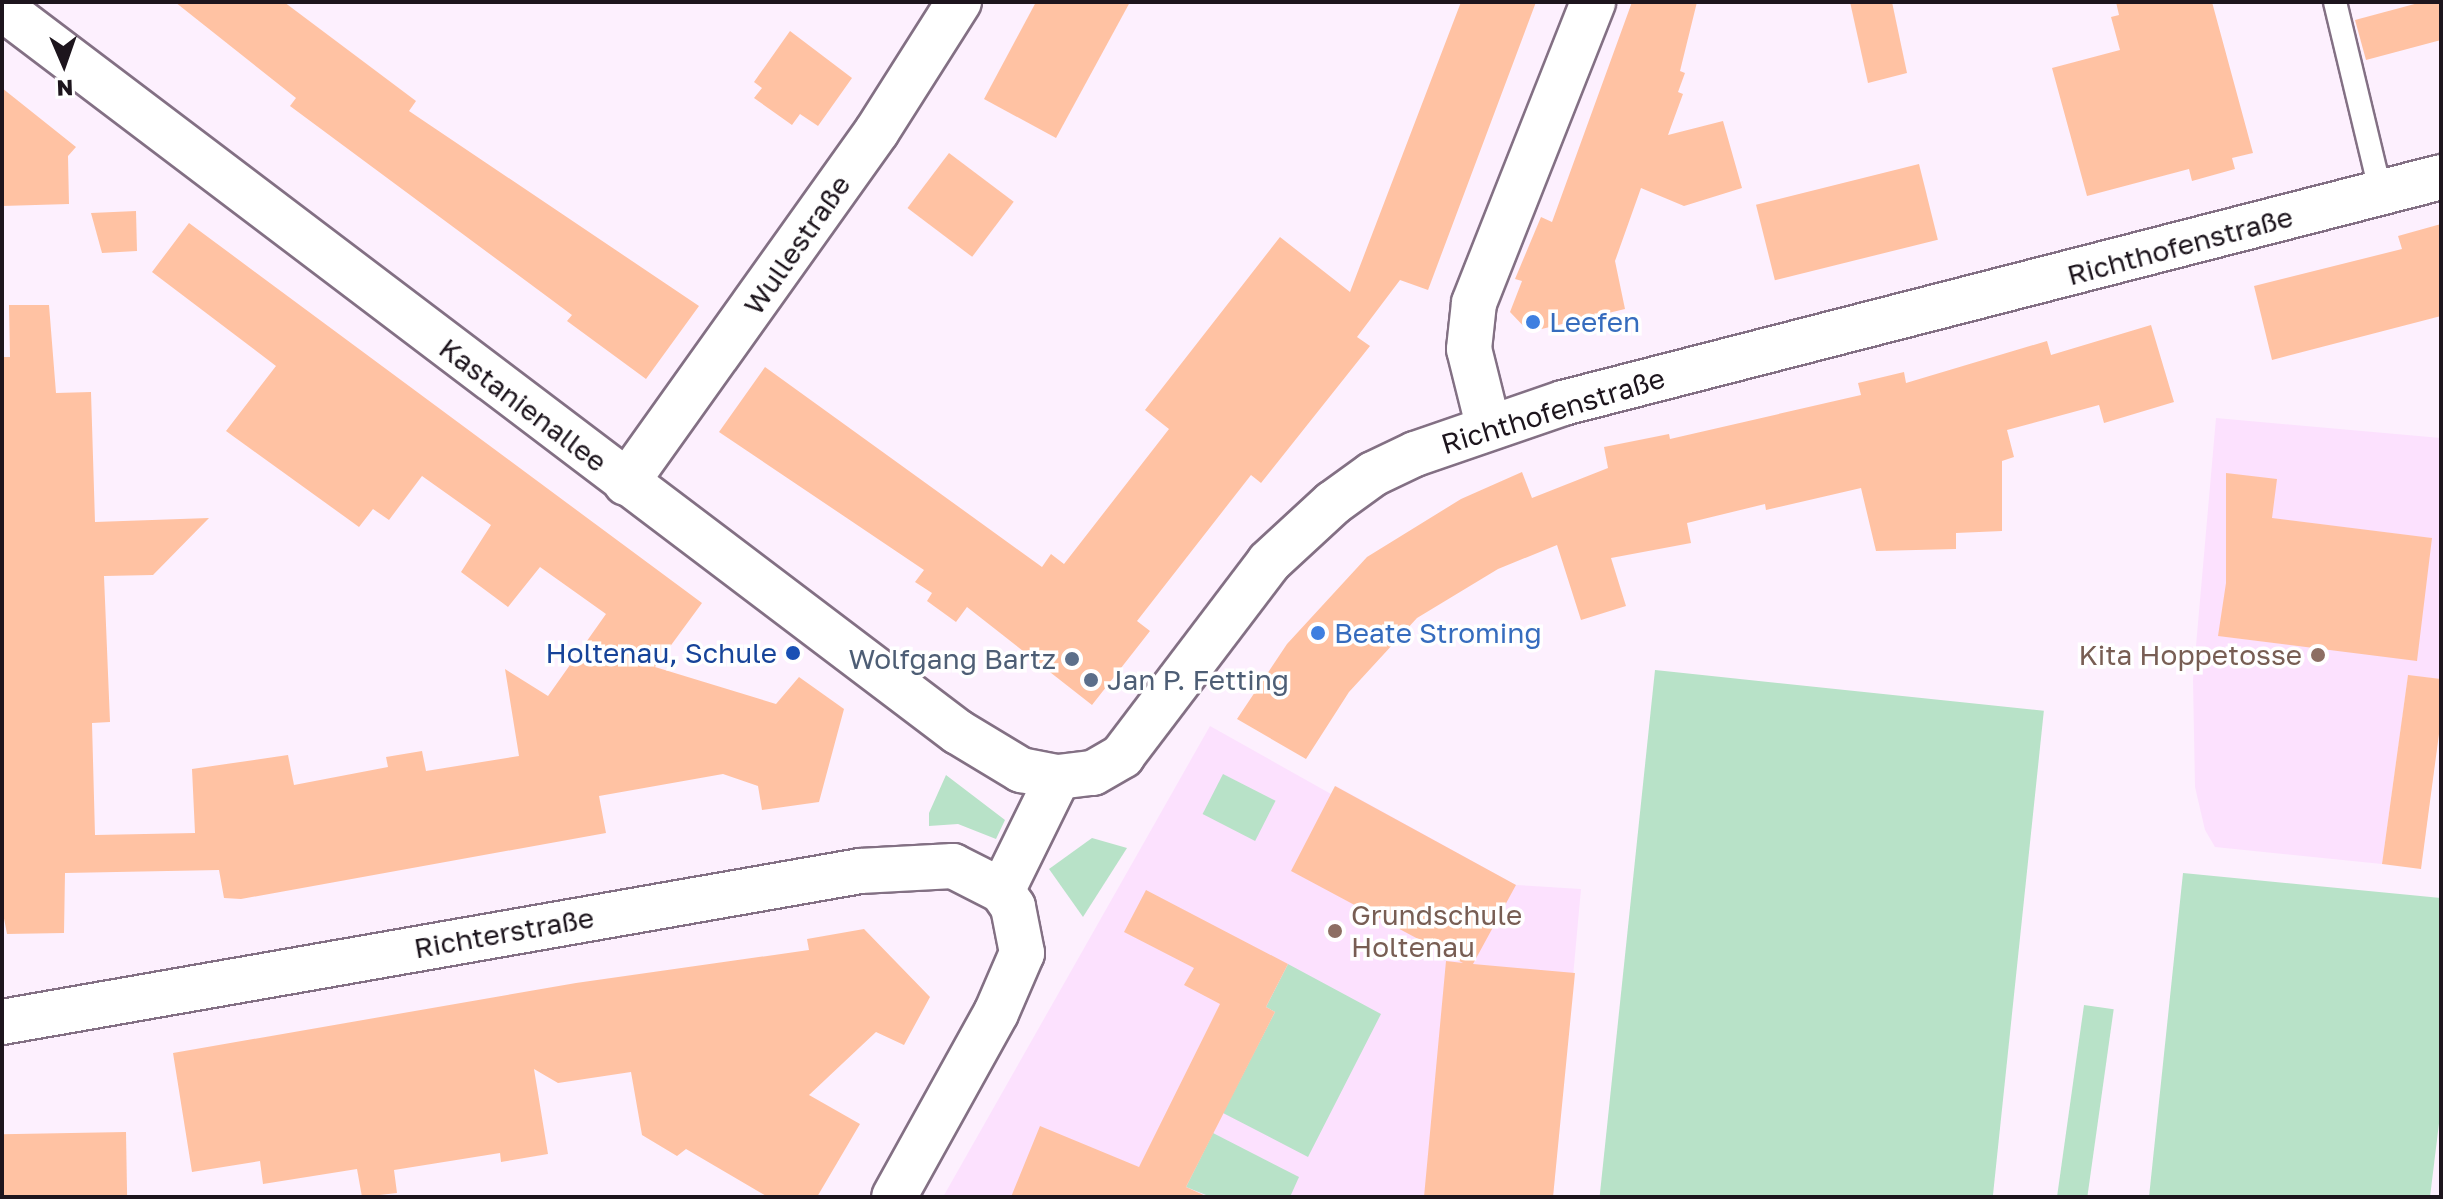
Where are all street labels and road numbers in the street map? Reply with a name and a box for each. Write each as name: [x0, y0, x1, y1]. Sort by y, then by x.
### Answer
street label: Wullestraße: [737, 169, 857, 321]
street label: Richthofenstraße: [2064, 200, 2296, 292]
street label: Kastanienallee: [433, 331, 613, 479]
street label: Richthofenstraße: [1437, 361, 1669, 461]
street label: Richterstraße: [411, 901, 597, 965]

